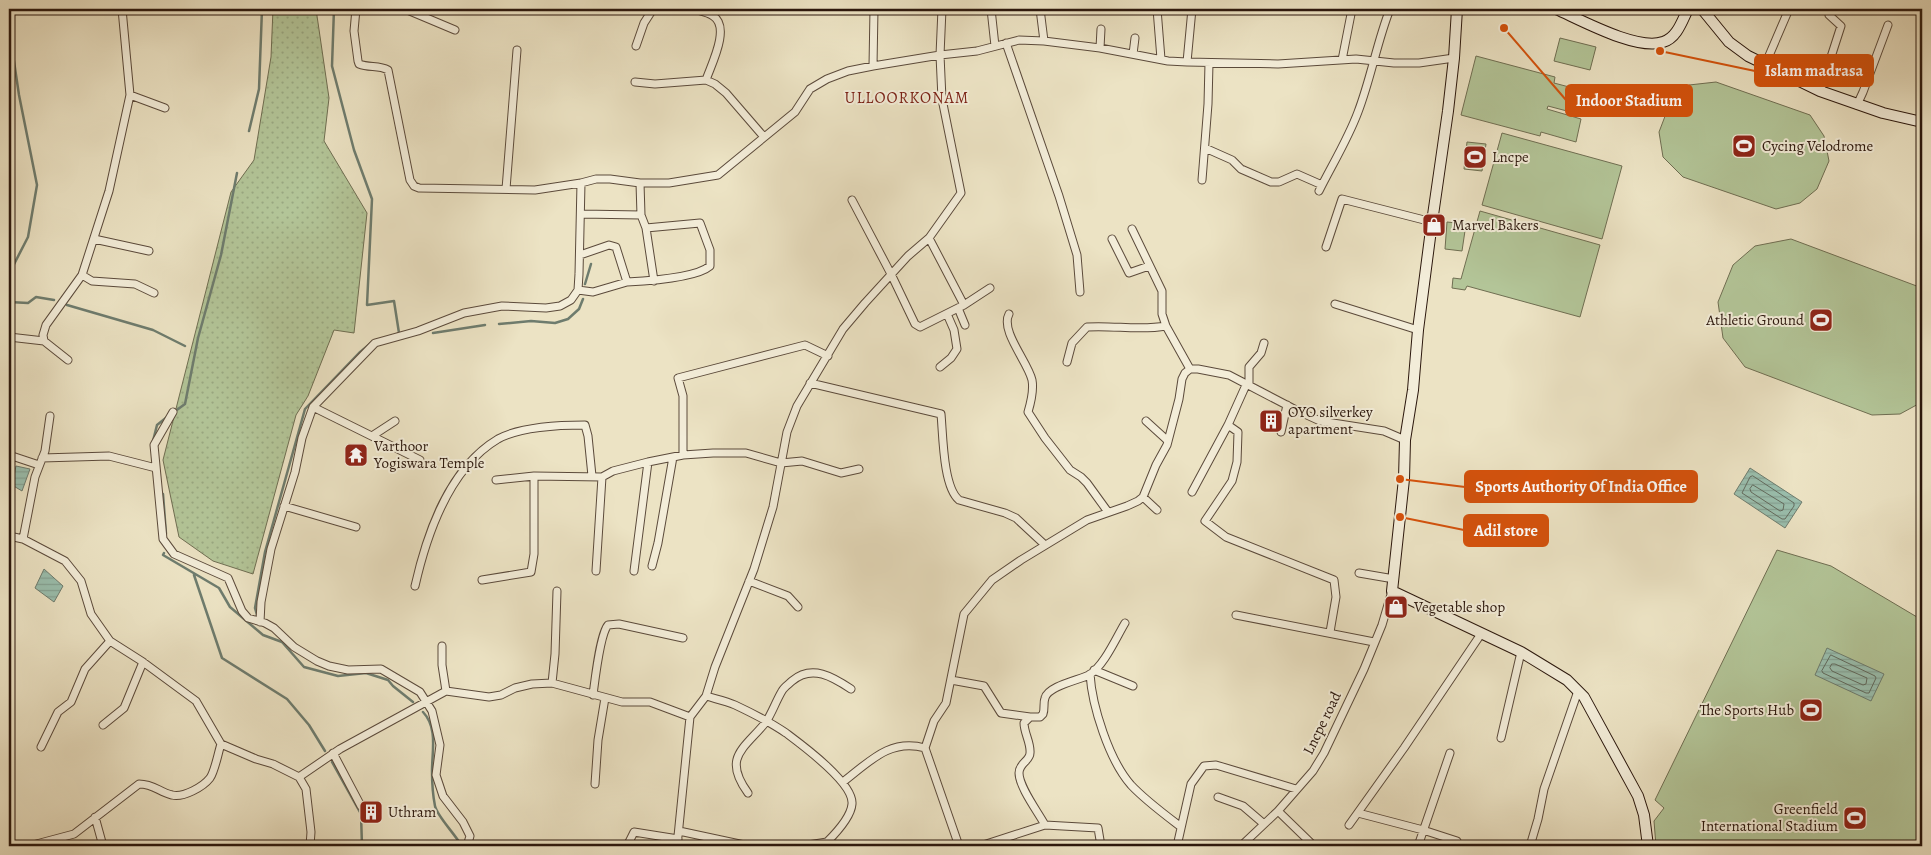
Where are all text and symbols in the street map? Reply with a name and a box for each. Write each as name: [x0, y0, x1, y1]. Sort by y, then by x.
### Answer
callout: Islam madrasa: [1755, 55, 1873, 86]
text: Islam madrasa: [1765, 60, 1863, 82]
callout: Indoor Stadium: [1566, 85, 1692, 116]
district label: ULLOORKONAM: [845, 87, 969, 109]
text: Indoor Stadium: [1576, 90, 1683, 112]
sports icon: Cycing Velodrome: [1731, 133, 1757, 159]
place label: Cycing Velodrome: [1762, 136, 1873, 156]
sports icon: Lncpe: [1462, 144, 1488, 170]
place label: Lncpe: [1492, 147, 1529, 167]
shop icon: Marvel Bakers: [1421, 212, 1447, 238]
place label: Marvel Bakers: [1452, 215, 1539, 235]
sports icon: Athletic Ground: [1808, 307, 1834, 333]
place label: Athletic Ground: [1705, 310, 1805, 330]
place label: OYO silverkey apartment: [1288, 402, 1373, 439]
building icon: OYO silverkey apartment: [1258, 408, 1284, 434]
place label: Varthoor Yogiswara Temple: [373, 436, 485, 473]
temple icon: Varthoor Yogiswara Temple: [343, 442, 369, 468]
callout: Sports Authority Of India Office: [1465, 471, 1697, 502]
text: Sports Authority Of India Office: [1475, 476, 1687, 498]
callout: Adil store: [1464, 515, 1548, 546]
text: Adil store: [1473, 520, 1538, 542]
shop icon: Vegetable shop: [1383, 594, 1409, 620]
place label: Vegetable shop: [1413, 597, 1505, 617]
street label: Lncpe road: [1298, 687, 1346, 758]
sports icon: The Sports Hub: [1798, 697, 1824, 723]
place label: The Sports Hub: [1699, 700, 1794, 720]
building icon: Uthram: [358, 799, 384, 825]
place label: Greenfield International Stadium: [1701, 799, 1839, 836]
place label: Uthram: [388, 802, 437, 822]
sports icon: Greenfield International Stadium: [1842, 805, 1868, 831]

